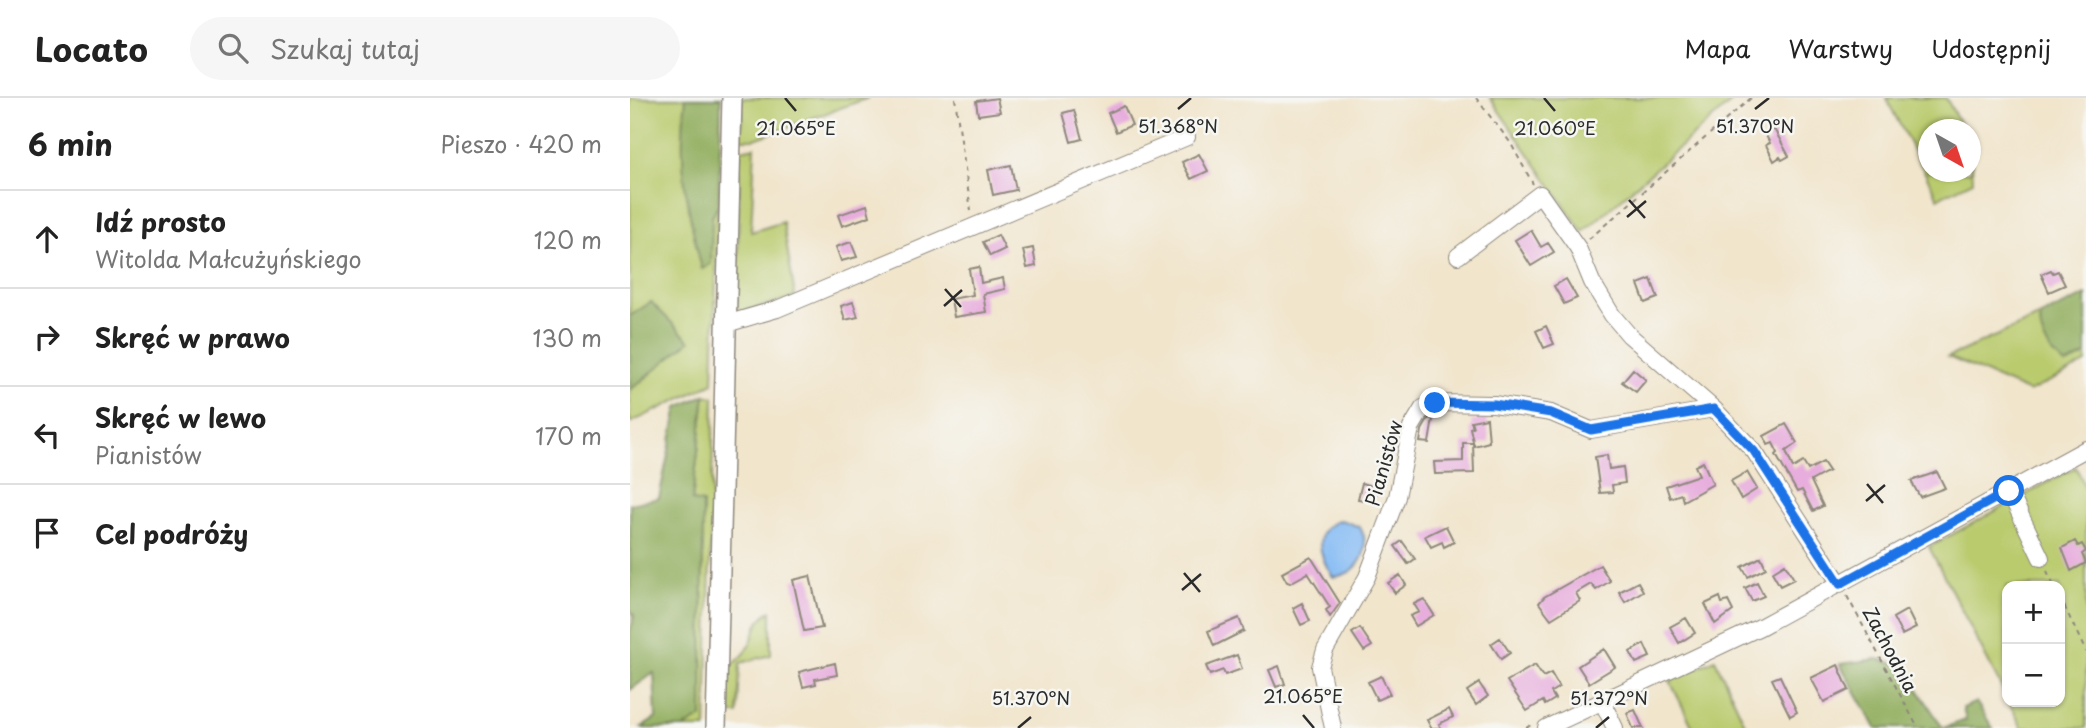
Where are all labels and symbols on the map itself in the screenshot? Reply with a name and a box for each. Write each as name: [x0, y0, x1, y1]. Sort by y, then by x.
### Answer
text: 51.368°N: [1138, 112, 1218, 139]
text: 51.370°N: [1716, 112, 1794, 139]
text: 21.065°E: [756, 114, 836, 141]
text: 21.060°E: [1514, 114, 1596, 141]
north arrow: [1918, 119, 1981, 182]
route end: [1419, 387, 1450, 418]
street label: Pianistów: [1357, 417, 1409, 509]
route start: [1993, 475, 2024, 506]
street label: Zachodnia: [1857, 601, 1926, 697]
text: 21.065°E: [1263, 682, 1343, 709]
text: 51.370°N: [992, 684, 1070, 711]
text: 51.372°N: [1570, 684, 1648, 711]

